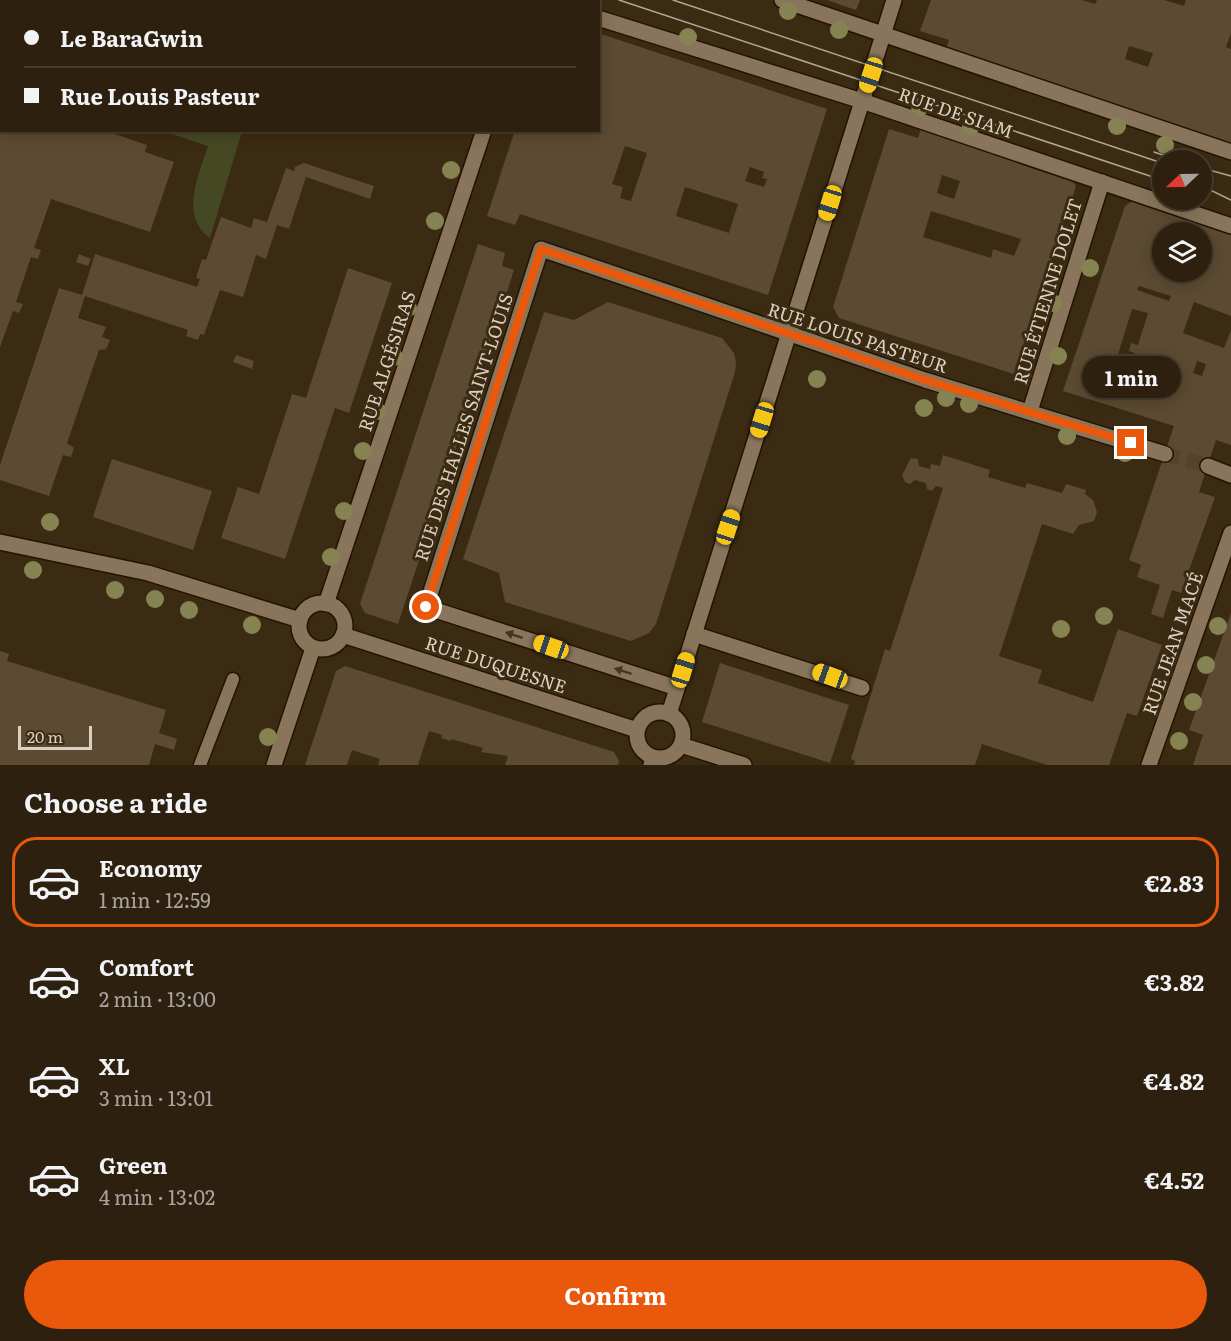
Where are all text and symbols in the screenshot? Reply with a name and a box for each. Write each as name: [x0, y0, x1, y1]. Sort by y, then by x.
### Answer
text: Le BaraGwin: [60, 21, 203, 54]
car: [857, 55, 885, 95]
text: Rue Louis Pasteur: [60, 79, 260, 112]
street label: RUE DE SIAM: [895, 80, 1017, 144]
north arrow: [1152, 150, 1212, 210]
map controls: [1152, 150, 1212, 282]
car: [816, 183, 844, 223]
street label: RUE ÉTIENNE DOLET: [1006, 195, 1088, 387]
button: layers: [1152, 222, 1212, 282]
street label: RUE ALGÉSIRAS: [351, 287, 421, 435]
street label: RUE DES HALLES SAINT-LOUIS: [407, 290, 519, 564]
street label: RUE LOUIS PASTEUR: [764, 295, 952, 379]
callout: 1 min: [1082, 356, 1180, 398]
text: 1 min: [1105, 362, 1158, 392]
car: [748, 400, 776, 440]
route end: [1117, 429, 1144, 456]
car: [714, 507, 742, 547]
street label: RUE JEAN MACÉ: [1135, 568, 1209, 718]
route start: [412, 593, 439, 620]
street label: RUE DUQUESNE: [422, 628, 570, 700]
one-way arrow: [505, 629, 523, 639]
car: [531, 633, 571, 661]
car: [669, 650, 697, 690]
car: [810, 661, 850, 691]
one-way arrow: [614, 666, 632, 675]
scale bar: [18, 723, 92, 750]
text: 20 m: [27, 724, 63, 748]
text: Choose a ride: [24, 781, 207, 821]
text: Economy: [99, 851, 202, 884]
icon: car: [27, 855, 81, 909]
text: €2.83: [1145, 866, 1204, 899]
text: 1 min · 12:59: [99, 884, 211, 914]
text: Comfort: [99, 950, 194, 983]
icon: car: [27, 954, 81, 1008]
text: €3.82: [1145, 965, 1204, 998]
text: 2 min · 13:00: [99, 983, 216, 1013]
text: XL: [99, 1049, 130, 1082]
icon: car: [27, 1053, 81, 1107]
text: €4.82: [1144, 1064, 1204, 1097]
text: 3 min · 13:01: [99, 1082, 213, 1112]
text: Green: [99, 1148, 168, 1181]
icon: car: [27, 1152, 81, 1206]
text: €4.52: [1145, 1163, 1204, 1196]
text: 4 min · 13:02: [99, 1181, 215, 1211]
button: Confirm: [24, 1260, 1207, 1329]

